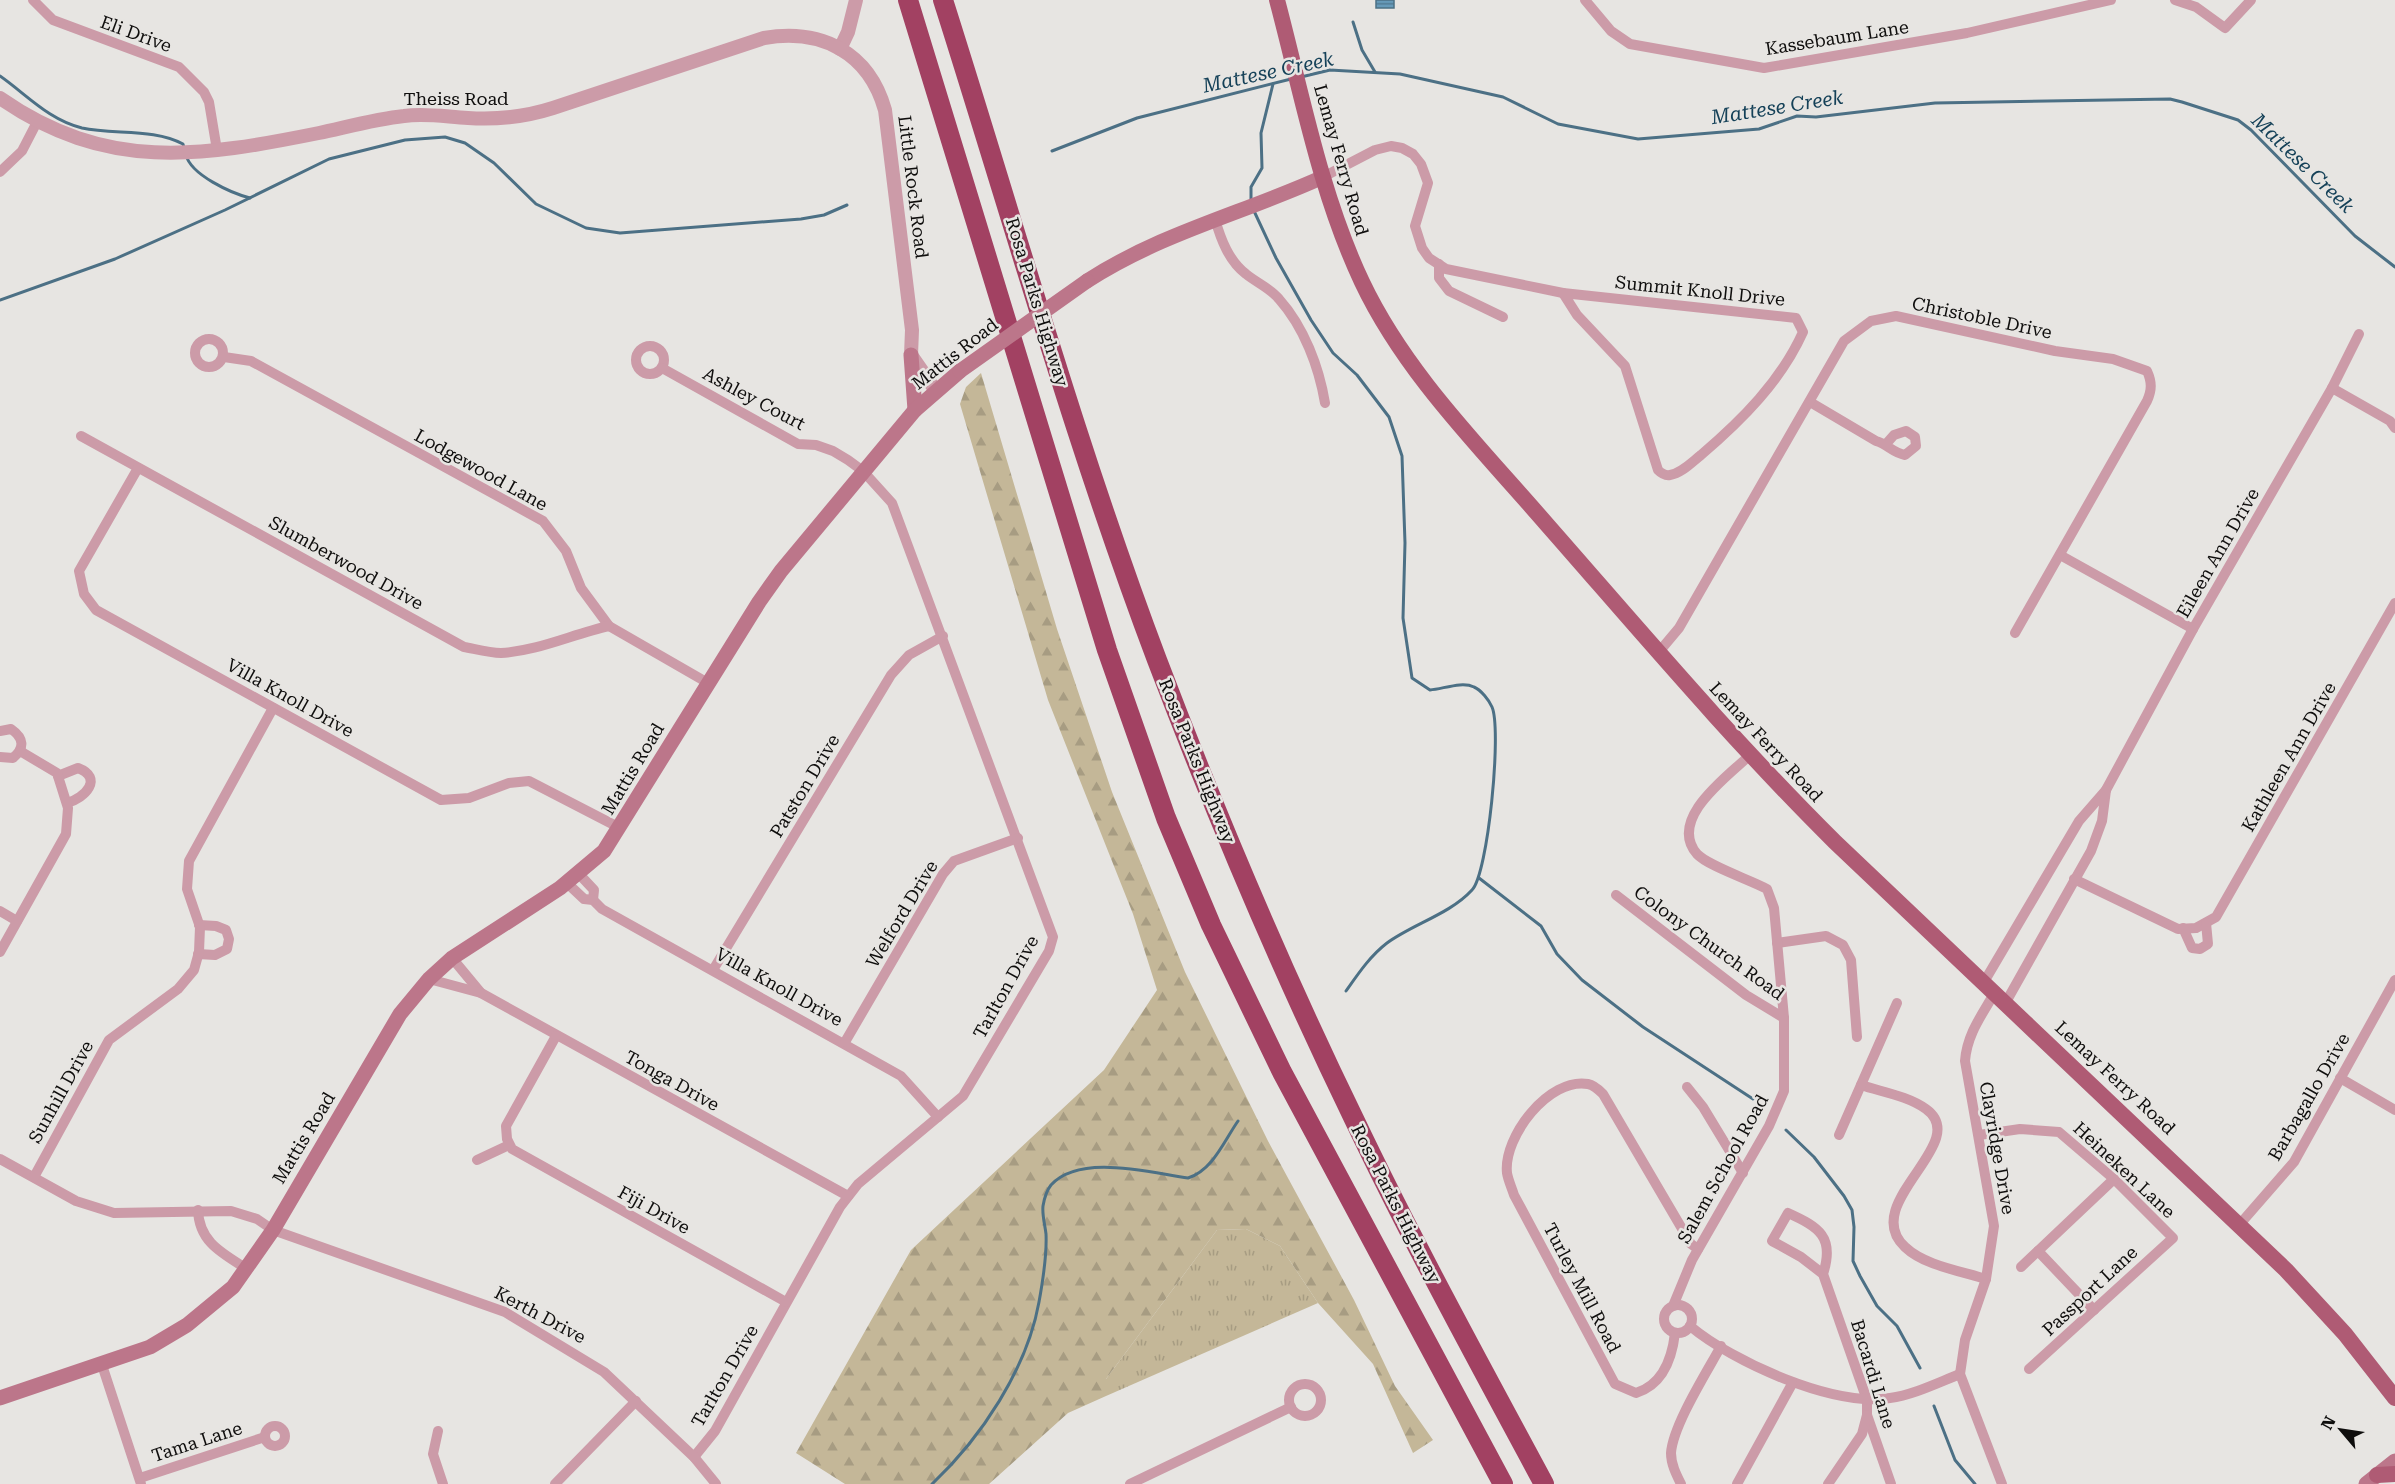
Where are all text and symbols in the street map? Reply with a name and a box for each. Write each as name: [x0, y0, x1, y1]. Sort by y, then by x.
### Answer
street label: Eli Drive: [98, 11, 175, 56]
street label: Kassebaum Lane: [1764, 16, 1910, 59]
water label: Mattese Creek: [1199, 46, 1336, 98]
street label: Lemay Ferry Road: [1310, 82, 1373, 238]
water label: Mattese Creek: [1708, 85, 1845, 129]
street label: Theiss Road: [403, 88, 509, 109]
water label: Mattese Creek: [2246, 107, 2359, 218]
street label: Little Rock Road: [894, 114, 933, 260]
street label: Rosa Parks Highway: [1002, 215, 1073, 389]
street label: Summit Knoll Drive: [1614, 271, 1786, 310]
street label: Christoble Drive: [1910, 292, 2054, 343]
street label: Mattis Road: [908, 313, 1002, 394]
street label: Ashley Court: [700, 363, 809, 434]
street label: Lodgewood Lane: [411, 424, 551, 515]
street label: Eileen Ann Drive: [2172, 484, 2263, 621]
street label: Slumberwood Drive: [265, 511, 427, 614]
street label: Villa Knoll Drive: [223, 654, 358, 741]
street label: Rosa Parks Highway: [1155, 675, 1240, 846]
street label: Lemay Ferry Road: [1705, 677, 1828, 806]
street label: Kathleen Ann Drive: [2237, 678, 2340, 835]
street label: Mattis Road: [597, 719, 668, 818]
street label: Patston Drive: [766, 730, 844, 841]
street label: Welford Drive: [861, 856, 942, 971]
street label: Colony Church Road: [1630, 881, 1789, 1004]
street label: Tarlton Drive: [969, 932, 1043, 1042]
street label: Villa Knoll Drive: [712, 943, 847, 1030]
street label: Lemay Ferry Road: [2051, 1017, 2180, 1139]
street label: Barbagallo Drive: [2264, 1029, 2354, 1164]
street label: Sunhill Drive: [24, 1037, 97, 1147]
street label: Tonga Drive: [621, 1046, 723, 1115]
street label: Clayridge Drive: [1975, 1080, 2020, 1216]
street label: Mattis Road: [268, 1088, 339, 1187]
street label: Salem School Road: [1673, 1090, 1772, 1247]
street label: Heineken Lane: [2069, 1117, 2180, 1222]
street label: Rosa Parks Highway: [1347, 1121, 1446, 1287]
street label: Fiji Drive: [615, 1181, 694, 1238]
street label: Turley Mill Road: [1539, 1219, 1626, 1357]
street label: Passport Lane: [2038, 1241, 2142, 1340]
street label: Kerth Drive: [491, 1282, 589, 1347]
street label: Bacardi Lane: [1847, 1317, 1900, 1431]
street label: Tarlton Drive: [687, 1321, 762, 1431]
north arrow: [2311, 1400, 2371, 1460]
text: N: [2317, 1413, 2340, 1433]
street label: Tama Lane: [149, 1417, 245, 1466]

